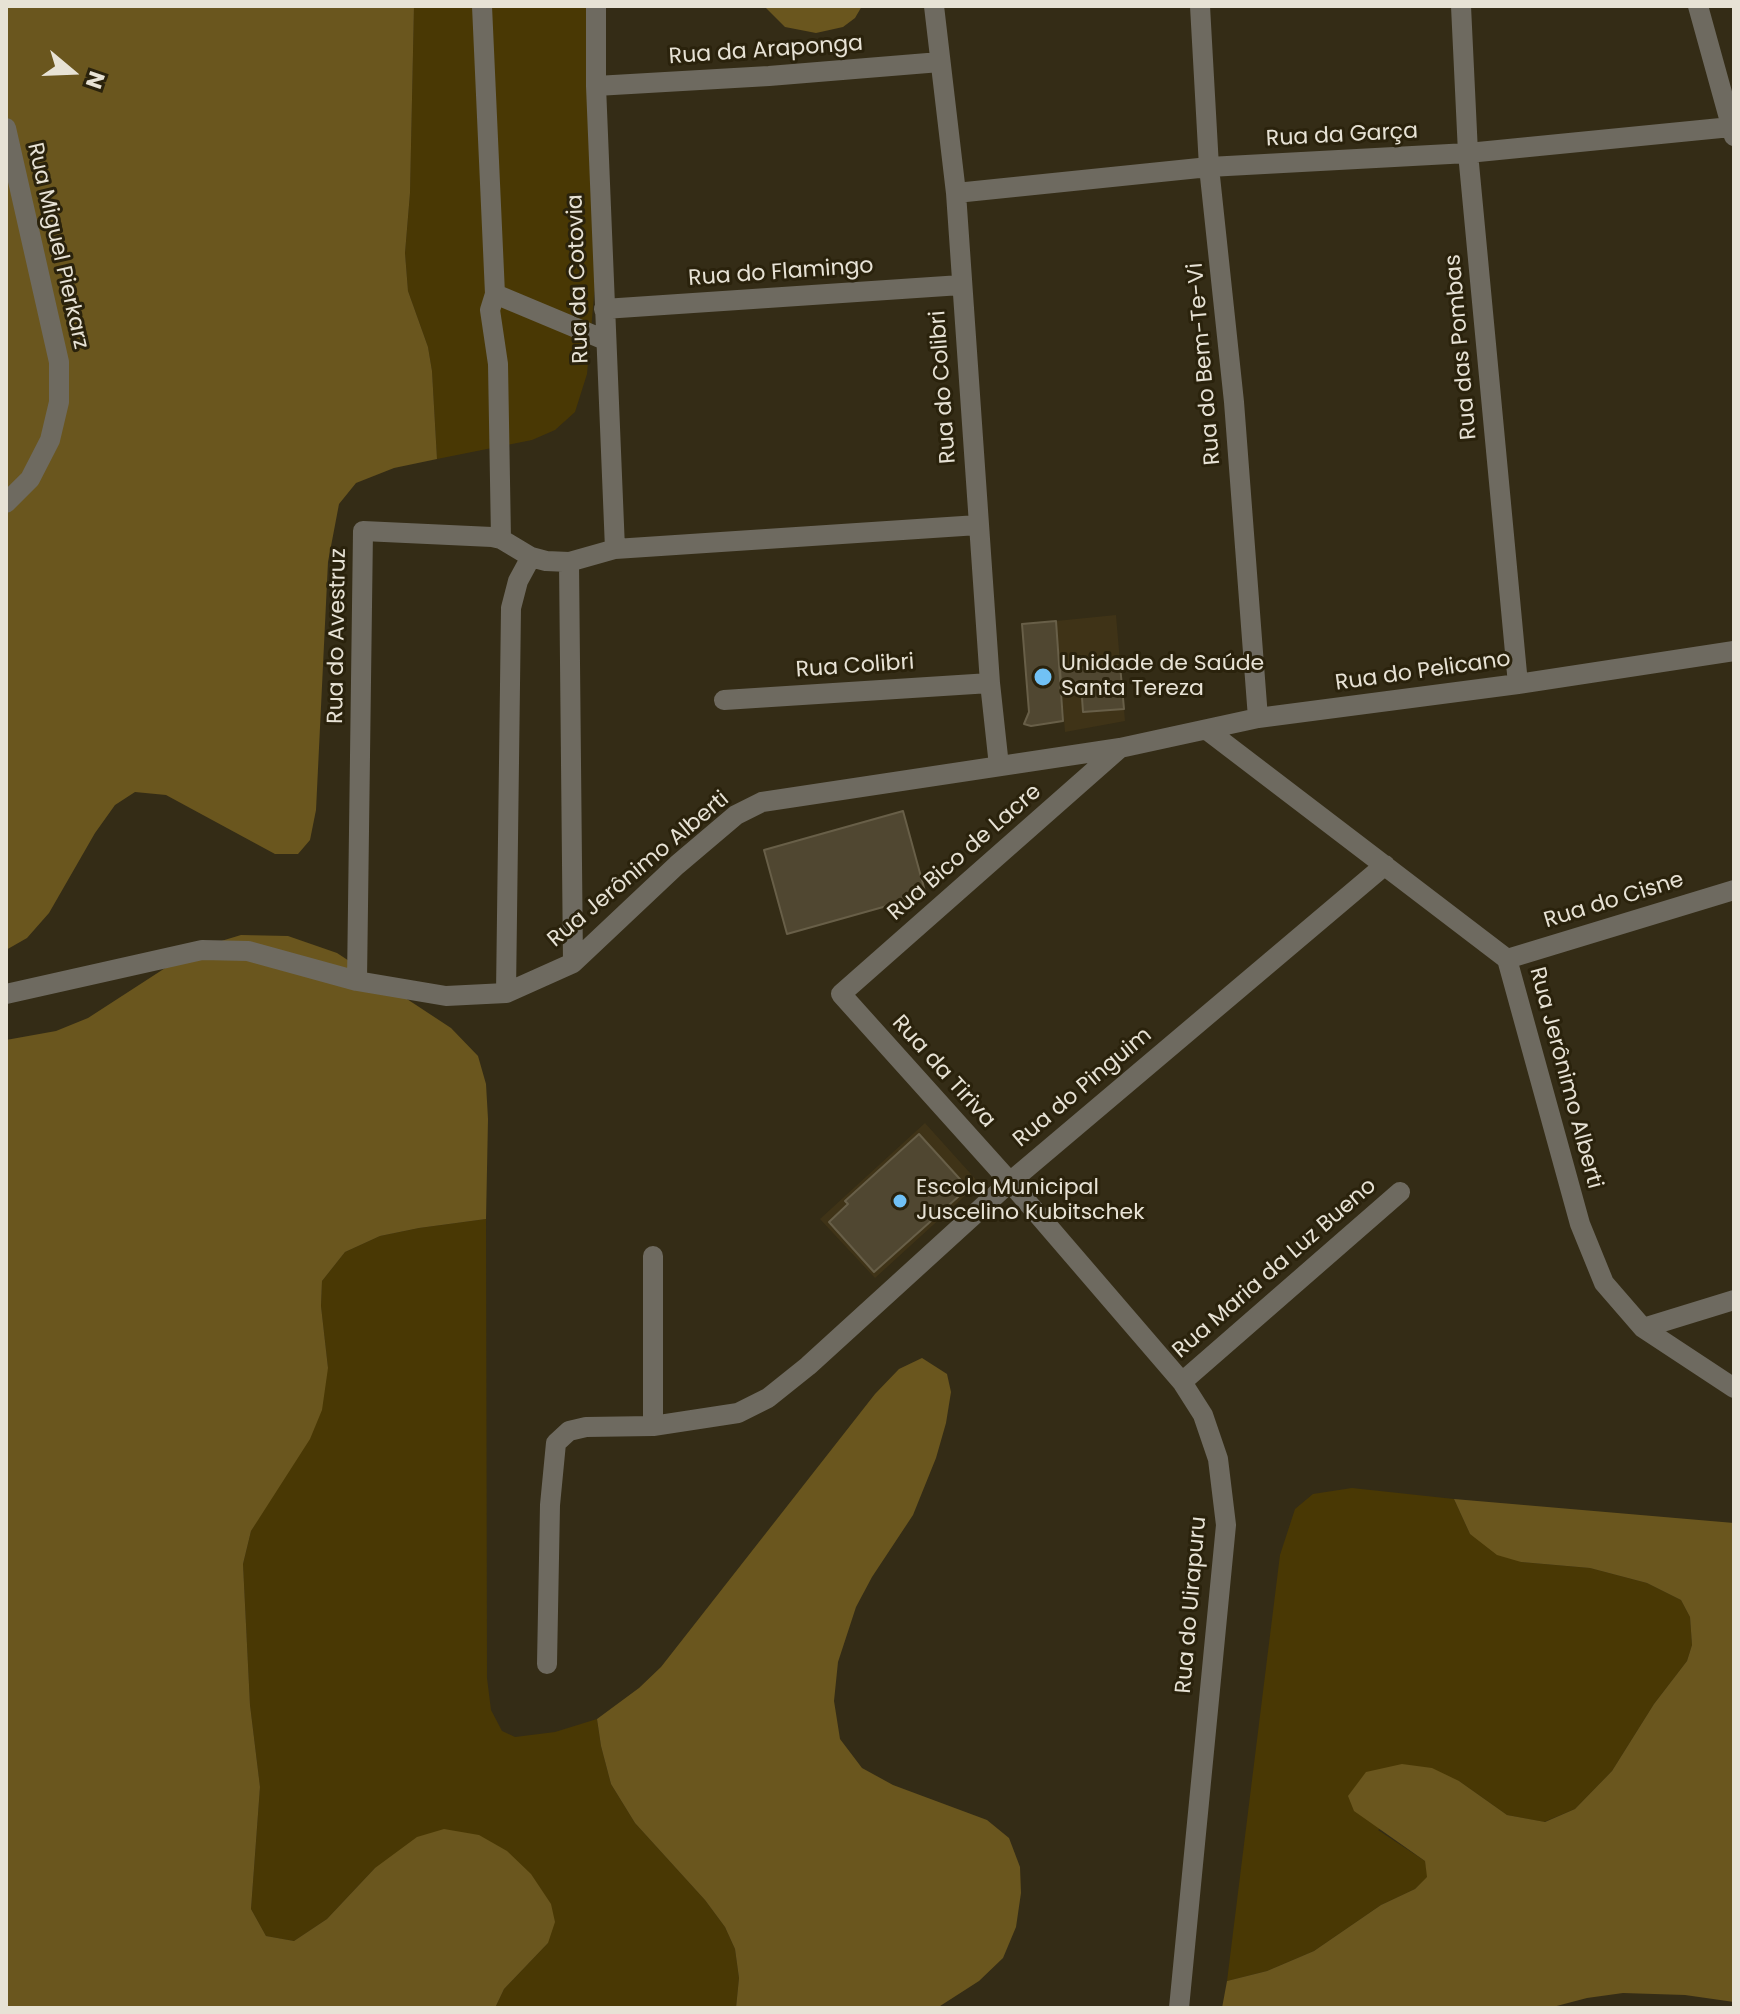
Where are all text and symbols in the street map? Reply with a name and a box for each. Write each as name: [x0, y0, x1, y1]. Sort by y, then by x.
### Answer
street label: Rua da Araponga: [668, 31, 864, 71]
north arrow: [32, 32, 112, 112]
text: N: [78, 67, 113, 93]
street label: Rua da Garça: [1265, 119, 1419, 153]
street label: Rua Miguel Pierkarz: [20, 140, 94, 352]
street label: Rua da Cotovia: [563, 194, 595, 364]
street label: Rua do Flamingo: [688, 253, 874, 293]
street label: Rua das Pombas: [1441, 253, 1483, 441]
street label: Rua do Bem-Te-Vi: [1183, 262, 1227, 466]
street label: Rua do Colibri: [925, 310, 963, 464]
street label: Rua do Avestruz: [323, 548, 353, 724]
street label: Rua do Pelicano: [1334, 647, 1512, 697]
street label: Rua Colibri: [795, 650, 915, 684]
place label: Unidade de Saúde Santa Tereza: [1061, 651, 1264, 702]
marker: Unidade de Saúde Santa Tereza: [1032, 666, 1054, 688]
street label: Rua Bico de Lacre: [883, 779, 1047, 927]
street label: Rua Jerônimo Alberti: [543, 787, 735, 953]
street label: Rua do Cisne: [1541, 867, 1687, 935]
street label: Rua Jerônimo Alberti: [1523, 964, 1607, 1192]
street label: Rua da Tiriva: [886, 1010, 1000, 1134]
street label: Rua do Pinguim: [1009, 1023, 1157, 1153]
street label: Rua Maria da Luz Bueno: [1168, 1173, 1382, 1365]
place label: Escola Municipal Juscelino Kubitschek: [916, 1175, 1145, 1226]
marker: Escola Municipal Juscelino Kubitschek: [891, 1192, 909, 1210]
street label: Rua do Uirapuru: [1171, 1515, 1213, 1695]

